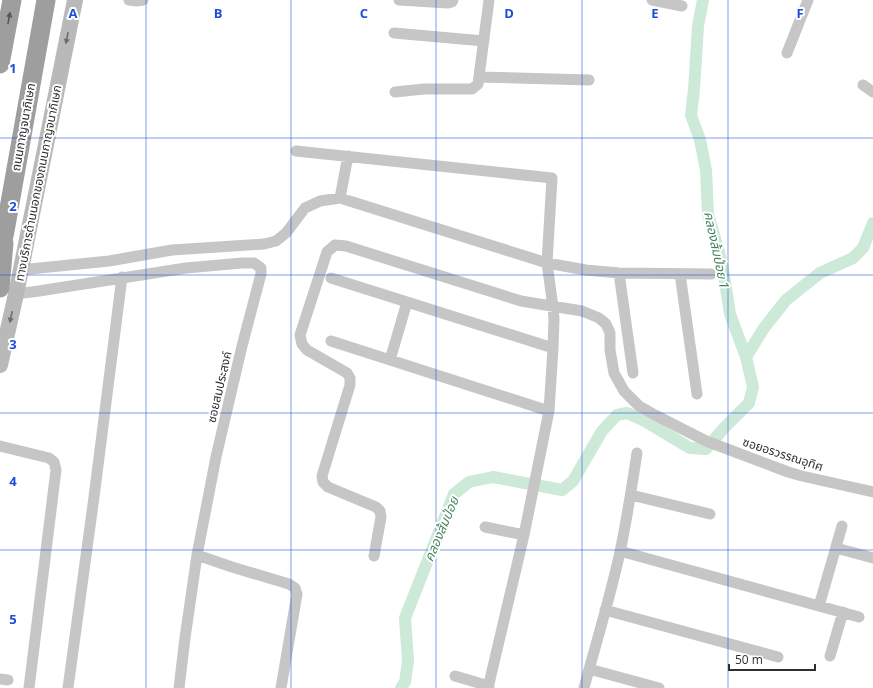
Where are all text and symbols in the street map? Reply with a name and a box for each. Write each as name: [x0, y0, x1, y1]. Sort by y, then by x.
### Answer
text: A: [69, 4, 78, 22]
text: B: [214, 4, 223, 22]
text: C: [360, 4, 368, 22]
text: D: [504, 4, 514, 22]
text: E: [651, 4, 659, 22]
text: F: [796, 4, 804, 22]
one-way arrow: [6, 12, 12, 24]
one-way arrow: [64, 32, 70, 44]
text: 1: [9, 59, 17, 77]
street label: ถนนกาญจนาภิเษก: [7, 82, 39, 172]
street label: ทางบริการด้านนอกของถนนกาญจนาภิเษก: [11, 83, 65, 283]
text: 2: [9, 197, 17, 215]
water label: คลองส้มป่อย 1: [700, 210, 734, 290]
one-way arrow: [7, 310, 13, 323]
text: 3: [9, 335, 17, 353]
street label: ซอยสมประสงค์: [203, 350, 235, 424]
street label: ซอยอรวรรณอุทิศ: [741, 433, 825, 475]
text: 4: [9, 472, 17, 490]
water label: คลองส้มป่อย: [419, 493, 463, 564]
text: 5: [9, 610, 17, 628]
scale bar: [729, 646, 815, 672]
text: 50 m: [735, 651, 763, 668]

